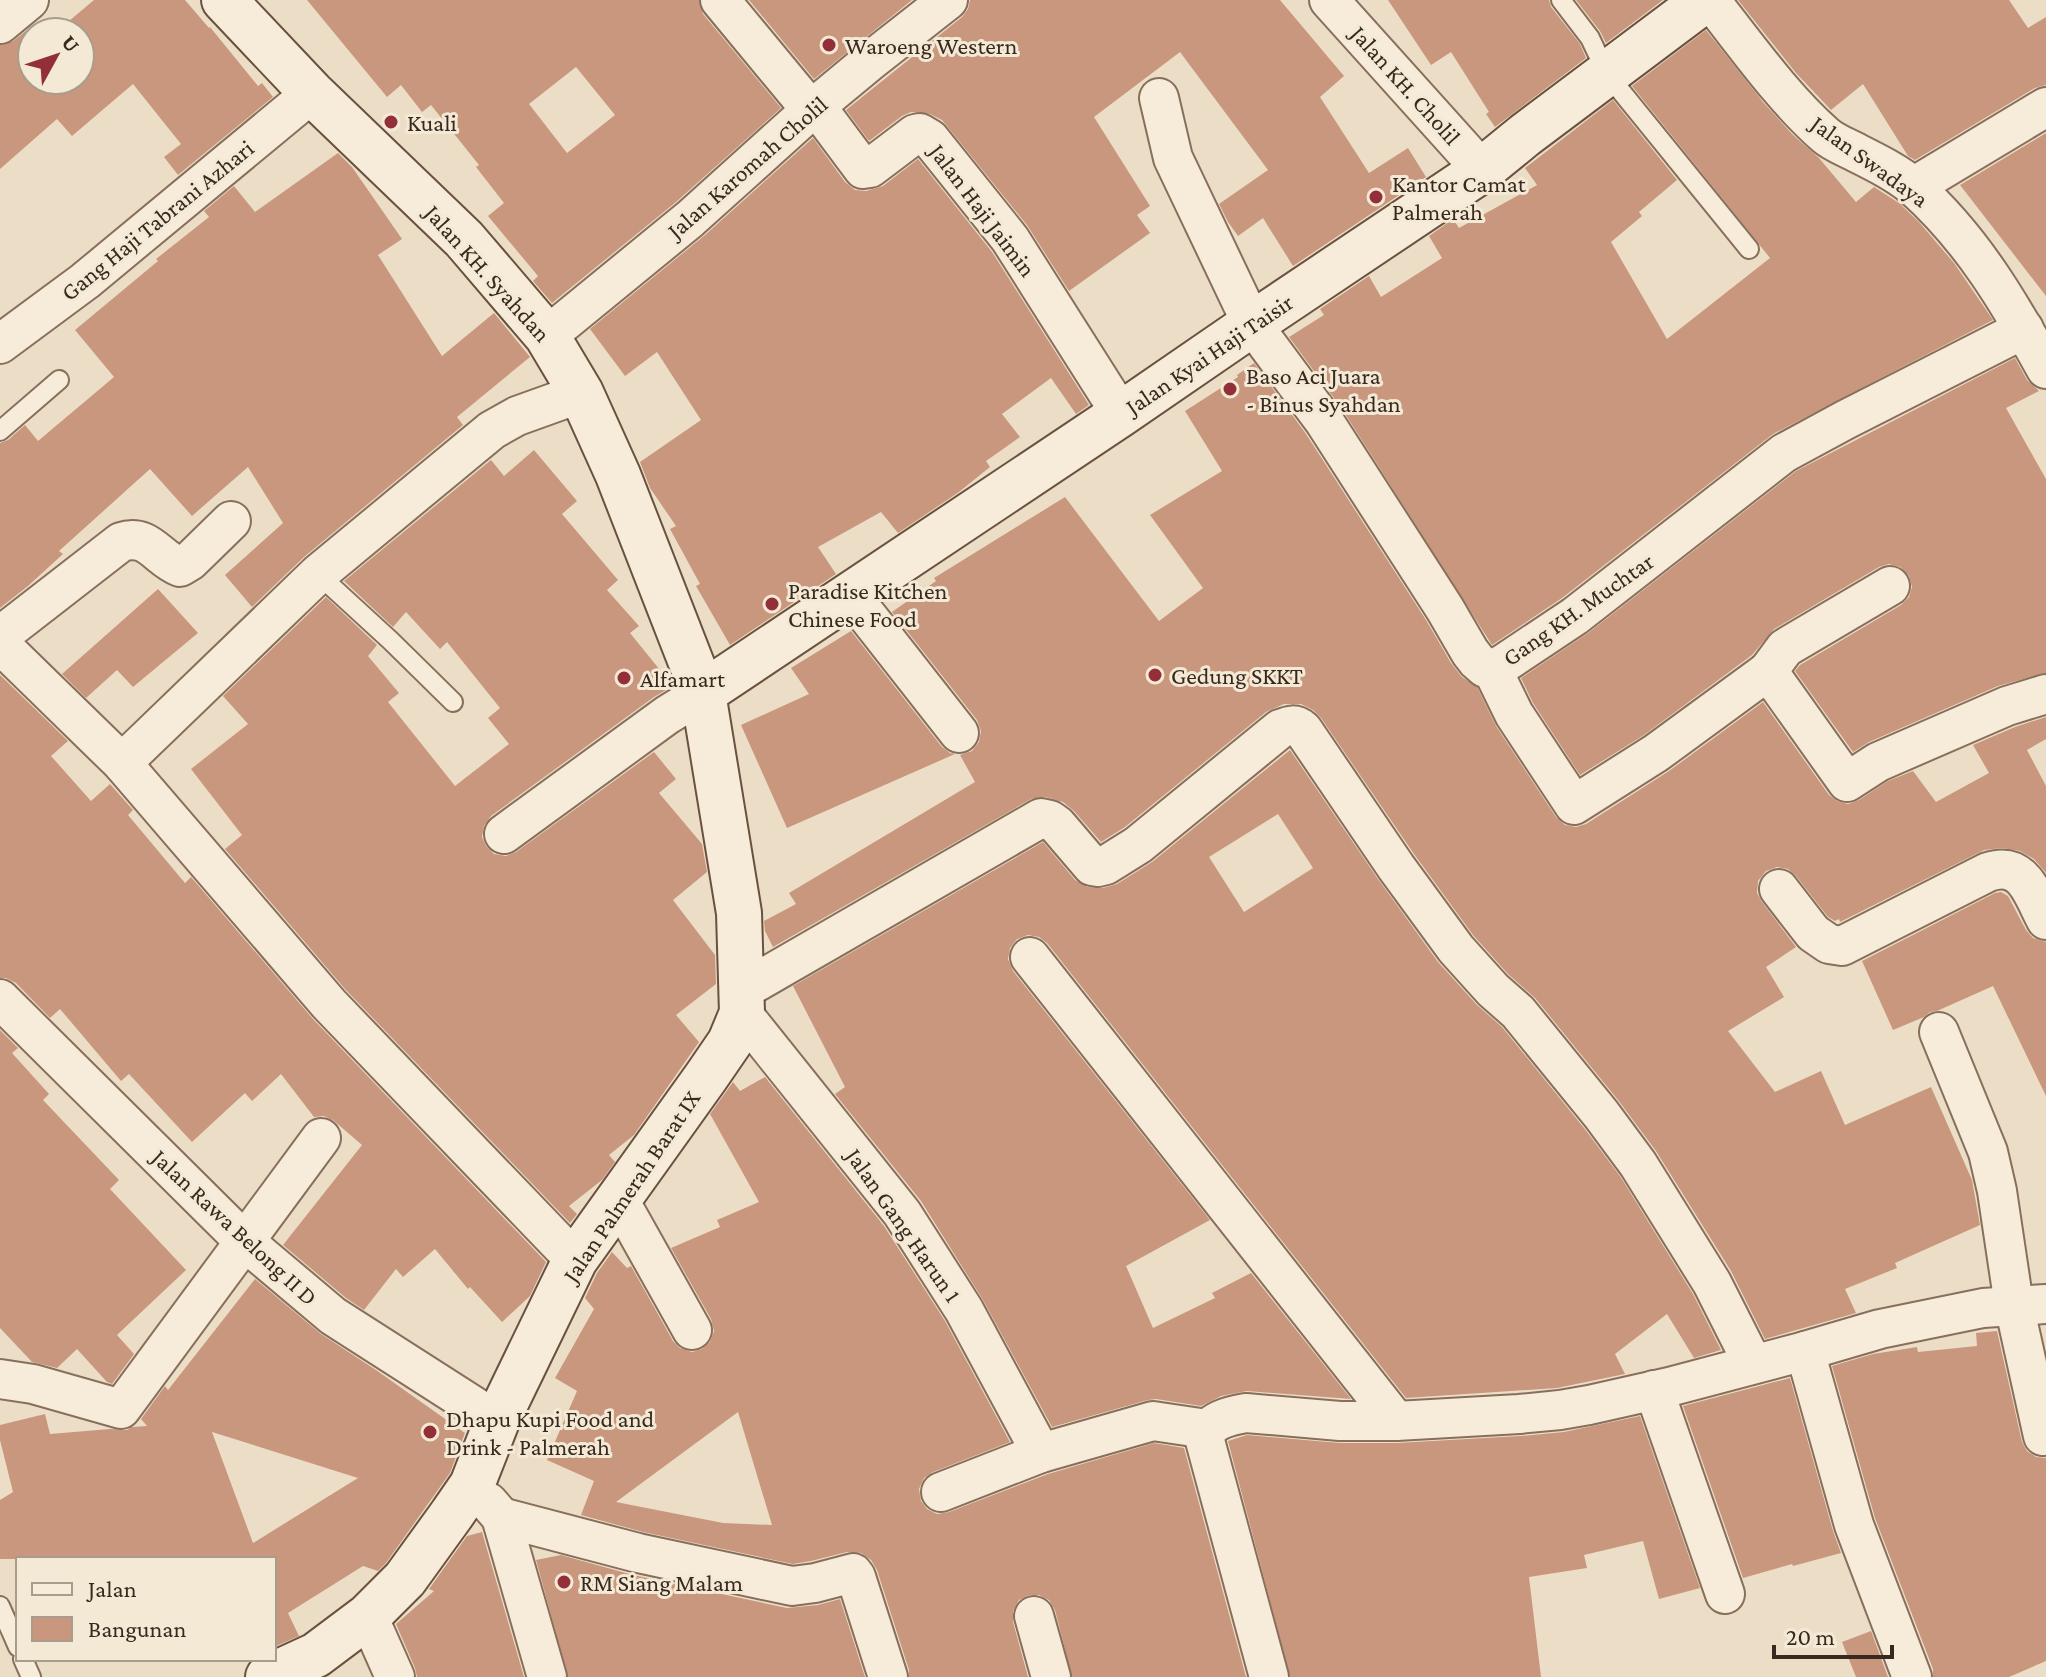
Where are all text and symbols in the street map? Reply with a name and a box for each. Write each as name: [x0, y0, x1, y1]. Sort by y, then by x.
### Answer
north arrow: [16, 16, 96, 96]
street label: Jalan KH. Cholil: [1344, 19, 1466, 150]
text: U: [57, 30, 85, 57]
place label: Waroeng Western: [845, 32, 1017, 59]
marker: Waroeng Western: [820, 36, 838, 54]
street label: Jalan Karomah Cholil: [660, 90, 833, 245]
street label: Jalan Swadaya: [1805, 108, 1934, 213]
place label: Kuali: [407, 109, 457, 136]
marker: Kuali: [382, 113, 400, 131]
street label: Gang Haji Tabrani Azhari: [55, 134, 259, 306]
street label: Jalan Haji Jaimin: [923, 137, 1042, 282]
place label: Kantor Camat Palmerah: [1392, 170, 1527, 225]
marker: Kantor Camat Palmerah: [1367, 188, 1385, 206]
street label: Jalan KH. Syahdan: [418, 197, 557, 347]
street label: Jalan Kyai Haji Taisir: [1119, 288, 1298, 421]
place label: Baso Aci Juara - Binus Syahdan: [1246, 362, 1401, 417]
marker: Baso Aci Juara - Binus Syahdan: [1221, 380, 1239, 398]
street label: Gang KH. Muchtar: [1497, 547, 1659, 671]
place label: Paradise Kitchen Chinese Food: [788, 577, 947, 632]
marker: Paradise Kitchen Chinese Food: [763, 595, 781, 613]
place label: Gedung SKKT: [1171, 662, 1303, 689]
place label: Alfamart: [640, 665, 726, 692]
marker: Gedung SKKT: [1146, 666, 1164, 684]
marker: Alfamart: [615, 669, 633, 687]
street label: Jalan Palmerah Barat IX: [556, 1085, 705, 1289]
street label: Jalan Gang Harun 1: [840, 1141, 967, 1307]
street label: Jalan Rawa Belong II D: [145, 1142, 323, 1311]
place label: Dhapu Kupi Food and Drink - Palmerah: [446, 1405, 655, 1460]
marker: Dhapu Kupi Food and Drink - Palmerah: [421, 1423, 439, 1441]
legend: [16, 1557, 276, 1661]
place label: RM Siang Malam: [580, 1569, 743, 1596]
marker: RM Siang Malam: [555, 1573, 573, 1591]
text: Jalan: [86, 1575, 137, 1602]
scale bar: [1774, 1609, 1892, 1659]
text: Bangunan: [88, 1615, 186, 1642]
text: 20 m: [1786, 1623, 1835, 1650]

